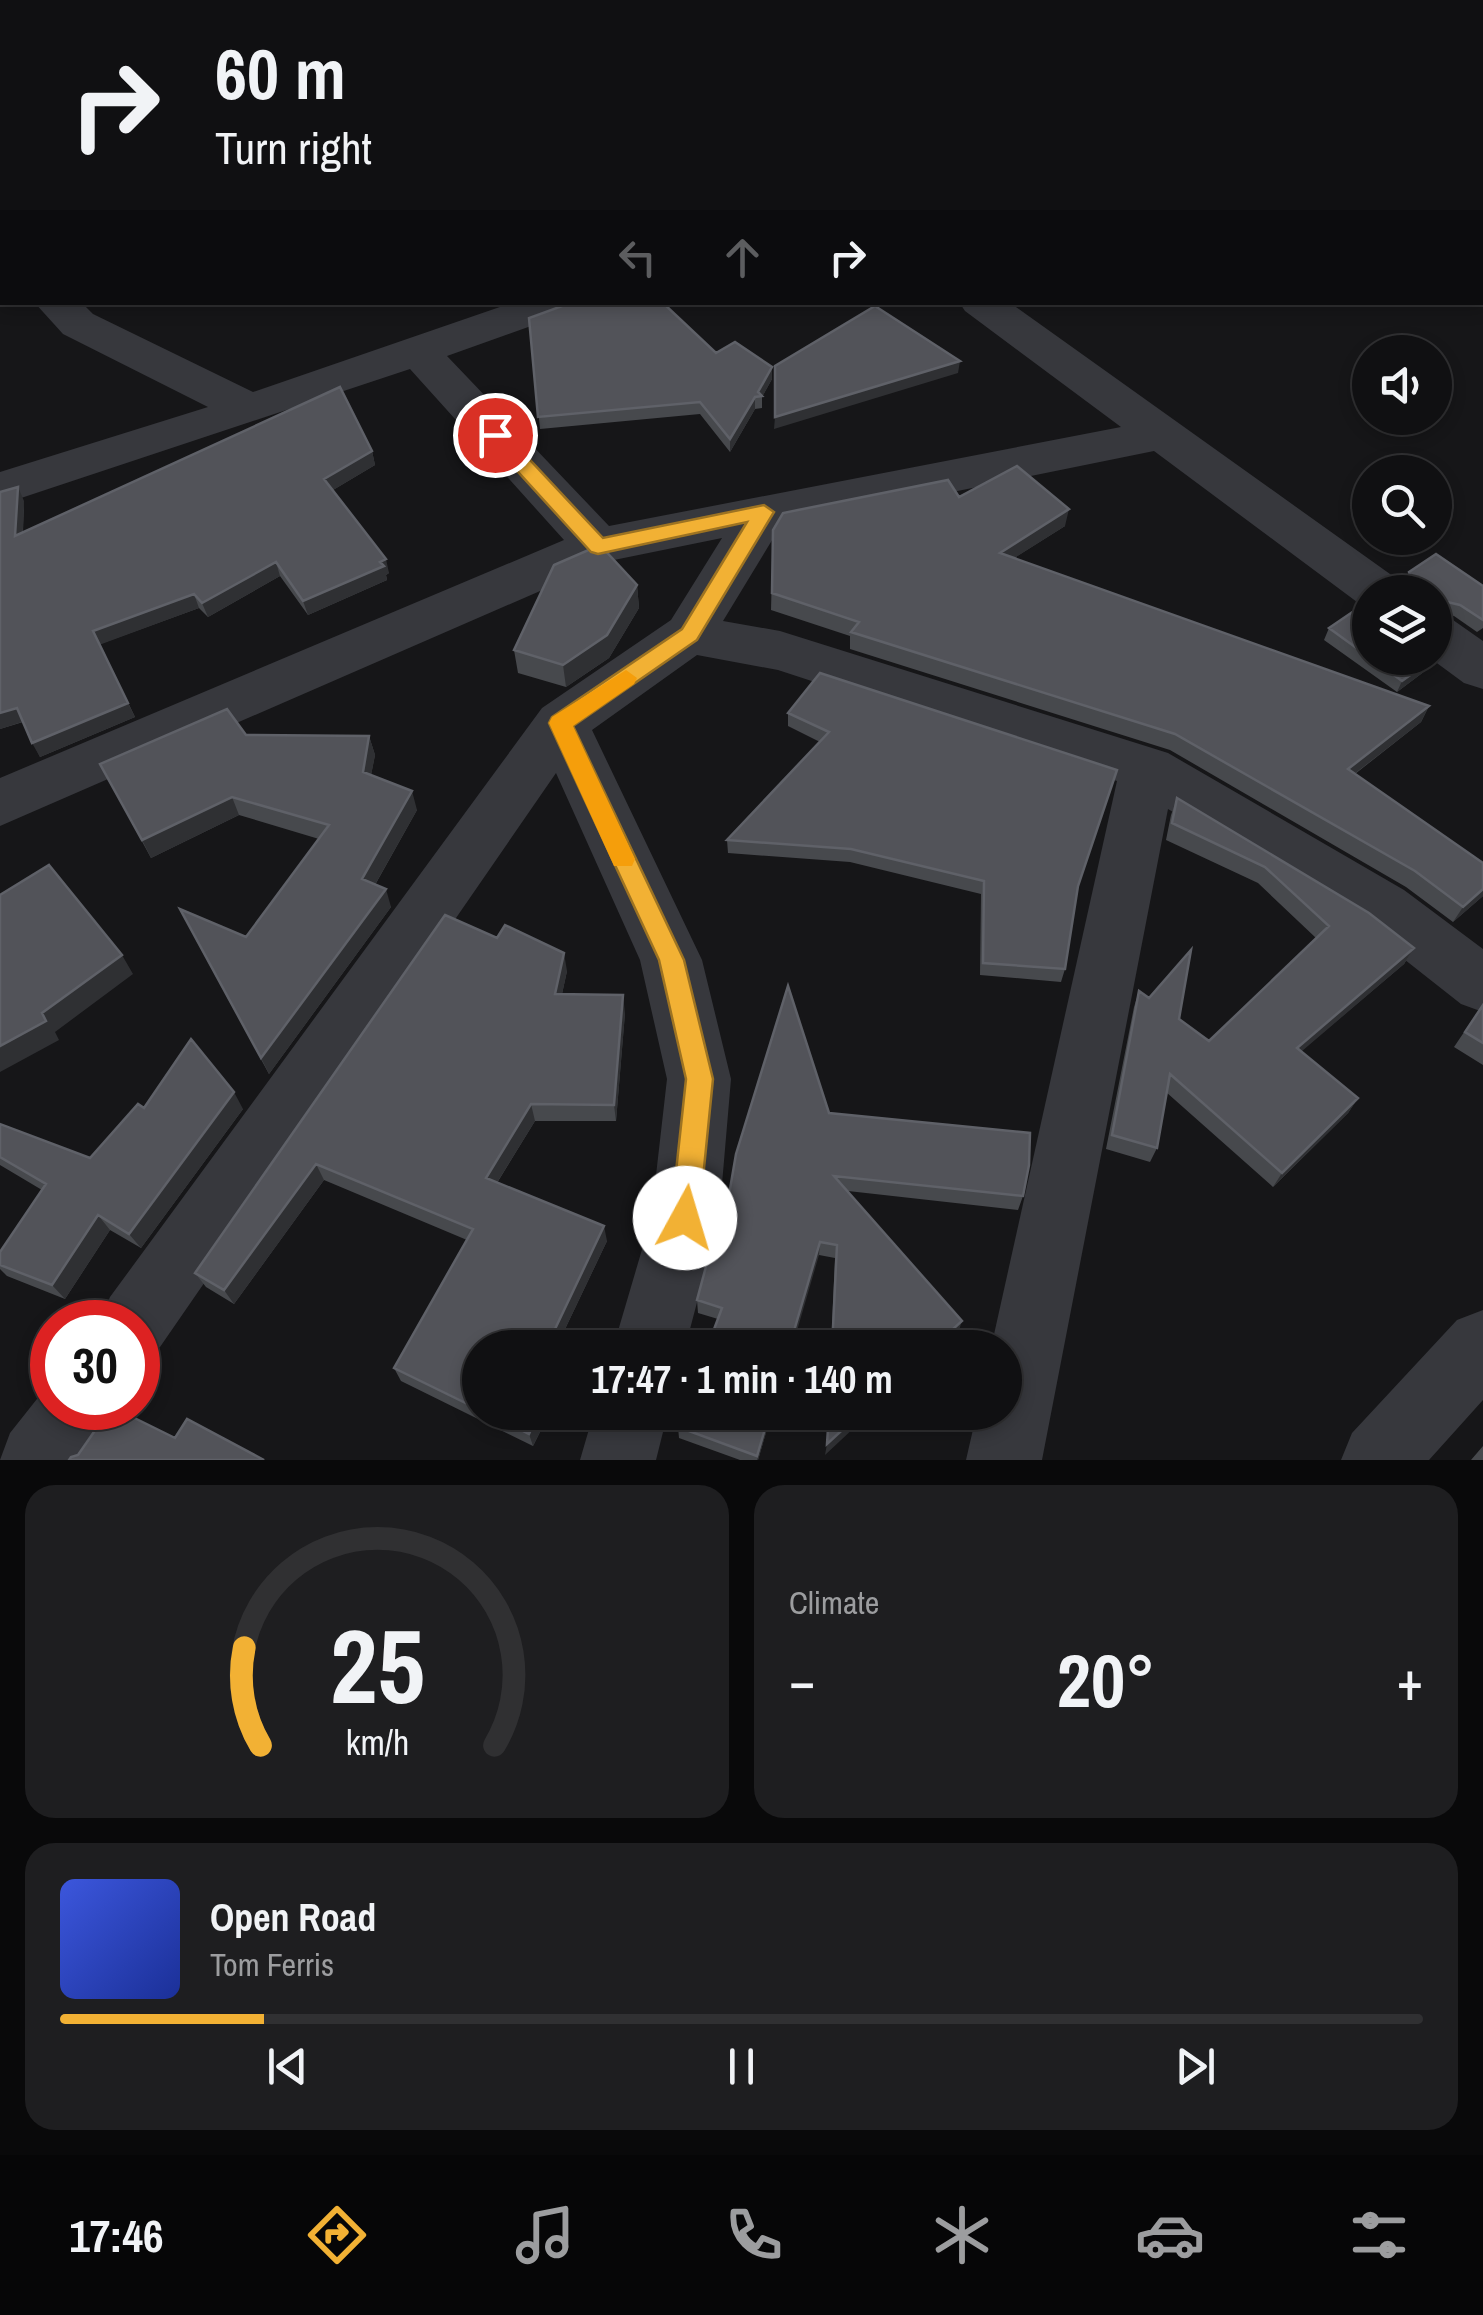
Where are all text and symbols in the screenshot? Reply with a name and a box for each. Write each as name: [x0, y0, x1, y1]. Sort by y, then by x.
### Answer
text: 60 m: [215, 27, 346, 121]
icon: right: [50, 40, 180, 170]
text: Turn right: [215, 117, 372, 178]
icon: left: [610, 230, 665, 285]
icon: ahead: [715, 230, 770, 285]
icon: right: [820, 230, 875, 285]
map controls: [1352, 335, 1452, 675]
button: sound: [1352, 335, 1452, 435]
pin: [453, 393, 538, 478]
icon: arrive: [468, 408, 523, 463]
button: search: [1352, 455, 1452, 555]
button: layers: [1352, 575, 1452, 675]
position arrow: [633, 1166, 737, 1270]
speed limit sign: 30: [30, 1300, 160, 1430]
text: 17:47 · 1 min · 140 m: [591, 1354, 893, 1405]
text: Climate: [789, 1581, 879, 1624]
text: 25: [330, 1595, 424, 1735]
text: 20°: [1057, 1629, 1155, 1730]
text: −: [789, 1643, 815, 1717]
text: +: [1397, 1643, 1423, 1717]
text: km/h: [345, 1718, 409, 1766]
text: Open Road: [210, 1892, 376, 1943]
text: Tom Ferris: [210, 1943, 334, 1986]
icon: previous: [260, 2039, 315, 2094]
icon: pause: [714, 2039, 769, 2094]
icon: next: [1168, 2039, 1223, 2094]
icon: directions: [302, 2200, 372, 2270]
icon: music: [510, 2200, 580, 2270]
icon: phone: [719, 2200, 789, 2270]
icon: climate: [927, 2200, 997, 2270]
icon: car: [1135, 2200, 1205, 2270]
icon: filters: [1344, 2200, 1414, 2270]
text: 17:46: [69, 2205, 164, 2266]

